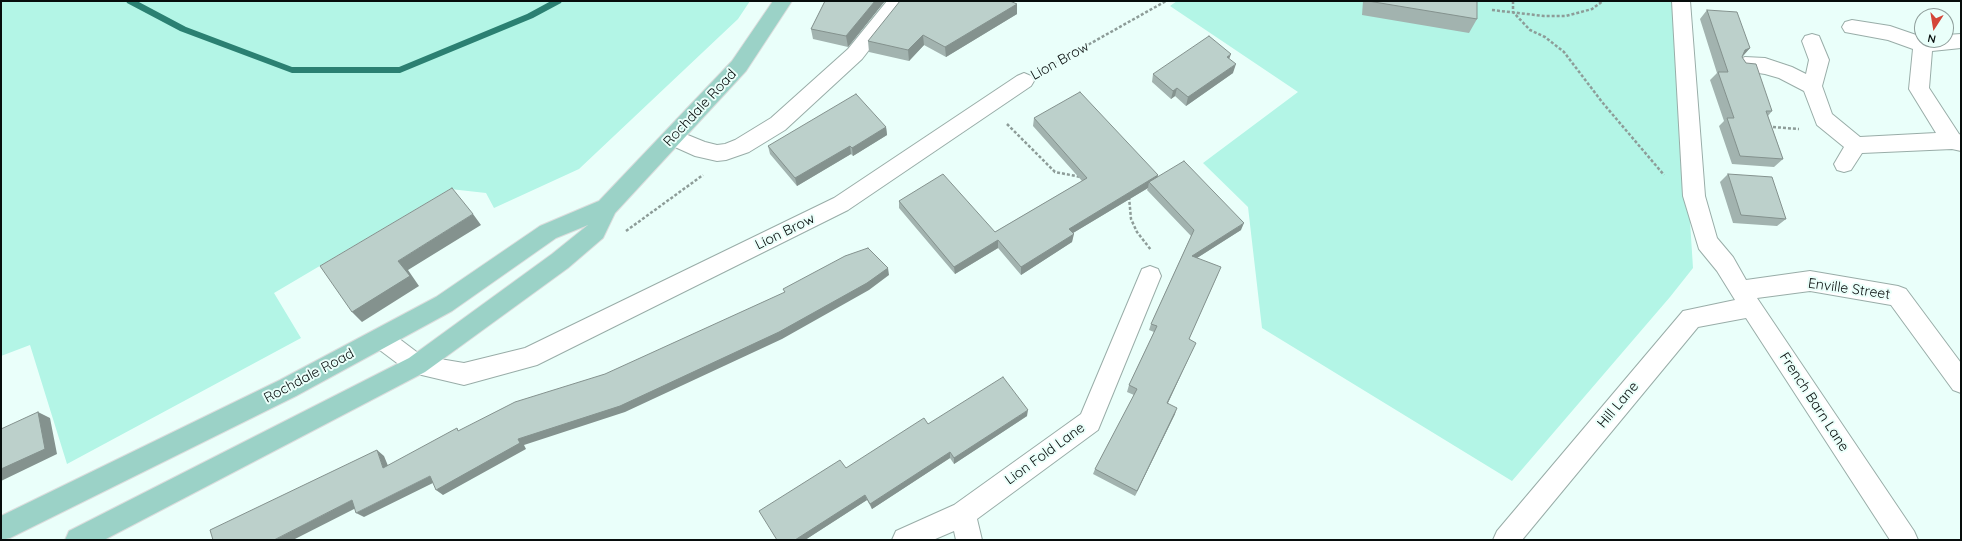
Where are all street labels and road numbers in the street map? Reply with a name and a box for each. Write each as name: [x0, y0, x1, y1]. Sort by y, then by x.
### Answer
street label: Lion Brow: [1028, 38, 1092, 84]
street label: Rochdale Road: [660, 66, 740, 150]
street label: Lion Brow: [753, 210, 817, 254]
street label: Enville Street: [1807, 275, 1891, 303]
street label: Rochdale Road: [261, 345, 357, 407]
street label: French Barn Lane: [1776, 349, 1852, 455]
street label: Hill Lane: [1594, 378, 1642, 432]
street label: Lion Fold Lane: [1002, 419, 1088, 489]

